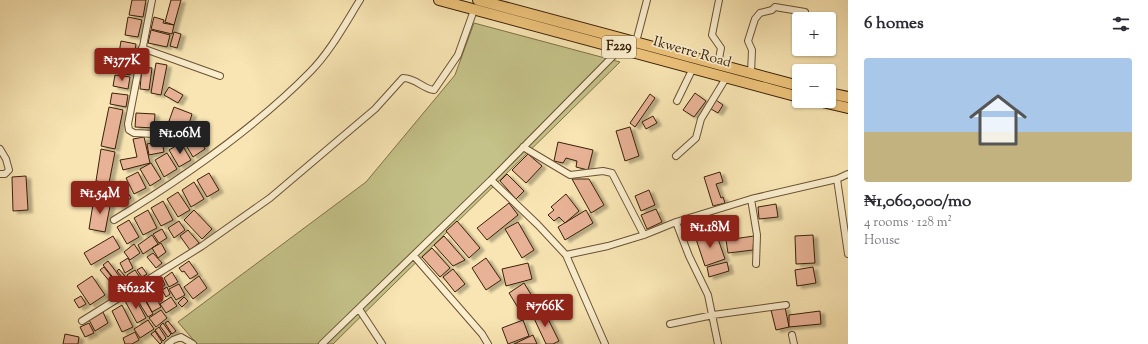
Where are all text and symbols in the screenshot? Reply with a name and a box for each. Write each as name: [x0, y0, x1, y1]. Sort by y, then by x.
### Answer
map controls: [792, 12, 836, 108]
button: +: [792, 12, 836, 56]
text: 6 homes: [864, 12, 924, 36]
icon: filters: [1110, 13, 1132, 35]
street label: Ikwerre Road: [651, 32, 733, 74]
road number: F229: [602, 36, 636, 58]
pin: ₦377K: [94, 48, 150, 82]
text: ₦377K: [103, 52, 141, 70]
button: −: [792, 64, 836, 108]
icon: home: [962, 84, 1034, 156]
pin: ₦1.06M: [147, 121, 213, 155]
text: ₦1.06M: [159, 125, 201, 143]
pin: ₦1.54M: [67, 181, 133, 215]
text: ₦1.54M: [80, 185, 120, 203]
text: ₦1,060,000/mo: [864, 190, 971, 214]
text: 4 rooms · 128 m²: [864, 214, 952, 232]
pin: ₦1.18M: [677, 215, 743, 249]
text: ₦1.18M: [690, 219, 730, 237]
text: House: [864, 232, 900, 250]
pin: ₦622K: [108, 276, 164, 310]
text: ₦622K: [117, 280, 155, 298]
pin: ₦766K: [517, 294, 573, 328]
text: ₦766K: [526, 298, 564, 316]

